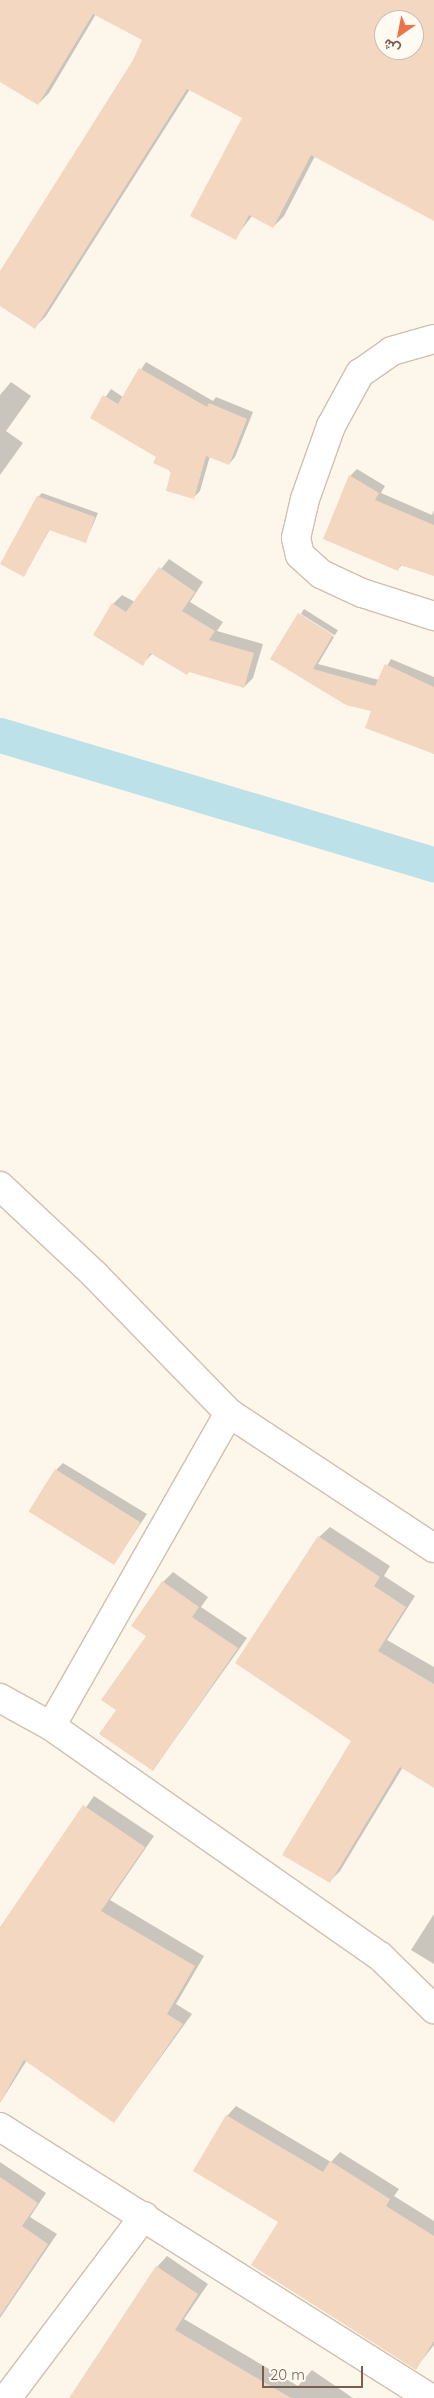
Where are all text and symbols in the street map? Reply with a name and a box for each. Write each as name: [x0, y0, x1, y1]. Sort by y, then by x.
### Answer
north arrow: [374, 10, 424, 60]
text: ش: [379, 35, 403, 59]
scale bar: [264, 2356, 365, 2388]
text: 20 m: [270, 2365, 305, 2384]

